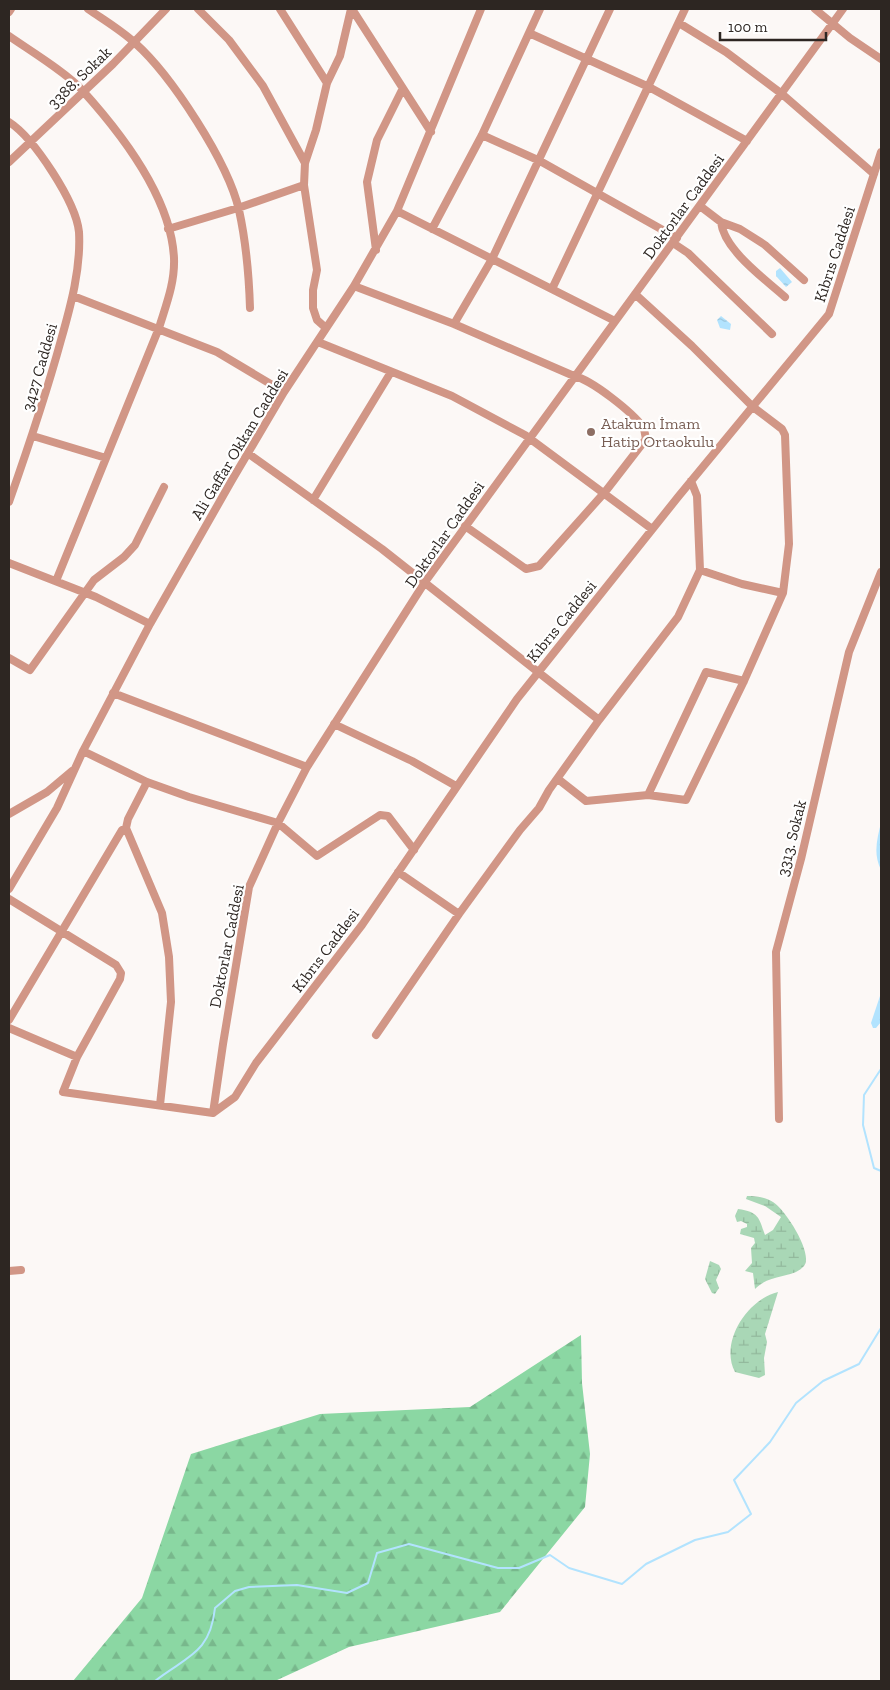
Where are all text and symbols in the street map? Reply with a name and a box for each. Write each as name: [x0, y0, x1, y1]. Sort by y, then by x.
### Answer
scale bar: [720, 10, 826, 42]
text: 100 m: [728, 18, 767, 36]
street label: 3388. Sokak: [44, 42, 115, 112]
street label: Doktorlar Caddesi: [639, 150, 728, 263]
street label: Kıbrıs Caddesi: [810, 203, 859, 305]
street label: 3427 Caddesi: [18, 321, 61, 413]
street label: Ali Gaffar Okkan Caddesi: [187, 365, 292, 523]
place label: Atakum İmam Hatip Ortaokulu: [601, 414, 714, 451]
marker: Atakum İmam Hatip Ortaokulu: [585, 426, 597, 438]
street label: Doktorlar Caddesi: [401, 477, 488, 591]
street label: Kıbrıs Caddesi: [523, 576, 600, 666]
street label: 3313. Sokak: [773, 797, 810, 878]
street label: Doktorlar Caddesi: [205, 882, 248, 1009]
street label: Kıbrıs Caddesi: [288, 904, 363, 996]

